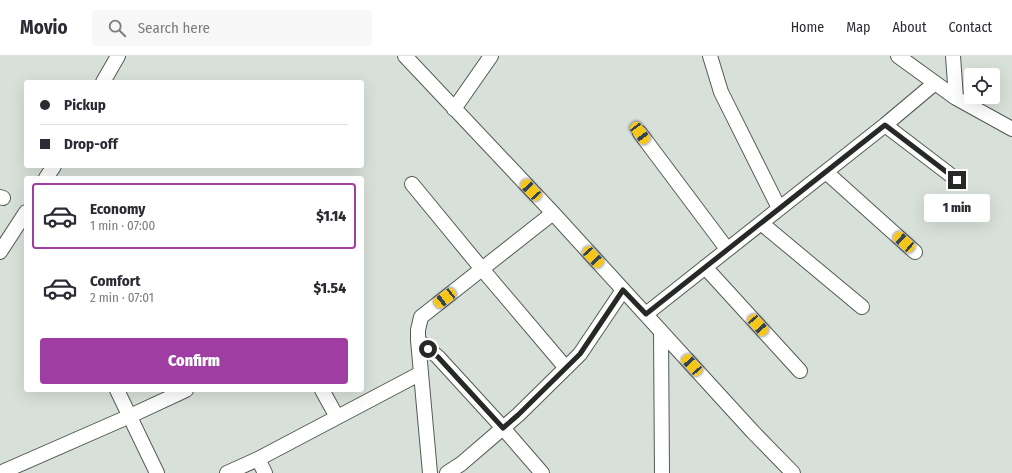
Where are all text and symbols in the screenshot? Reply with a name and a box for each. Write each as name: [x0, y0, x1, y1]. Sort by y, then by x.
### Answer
search box: [92, 10, 372, 46]
text: Movio: [20, 16, 68, 39]
icon: search: [106, 17, 128, 39]
text: Search here: [138, 19, 210, 37]
text: Home: [791, 19, 824, 36]
text: Map: [846, 19, 870, 36]
text: About: [892, 19, 927, 36]
text: Contact: [949, 19, 992, 36]
map controls: [964, 68, 1000, 104]
button: locate: [964, 68, 1000, 104]
text: Pickup: [64, 96, 106, 114]
car: [628, 120, 652, 146]
text: Drop-off: [64, 135, 118, 153]
route end: [948, 171, 966, 189]
car: [518, 177, 544, 203]
callout: 1 min: [924, 194, 990, 222]
icon: car: [42, 198, 78, 234]
text: Economy: [90, 200, 145, 218]
text: 1 min: [943, 200, 971, 215]
text: $1.14: [316, 207, 346, 225]
text: 1 min · 07:00: [90, 218, 155, 233]
car: [891, 230, 917, 254]
car: [580, 244, 606, 270]
icon: car: [42, 270, 78, 306]
text: Comfort: [90, 272, 141, 290]
text: $1.54: [314, 279, 346, 297]
car: [432, 286, 458, 310]
text: 2 min · 07:01: [90, 290, 154, 305]
car: [746, 312, 770, 338]
button: Confirm: [40, 338, 348, 384]
route start: [419, 340, 437, 358]
car: [680, 352, 704, 378]

